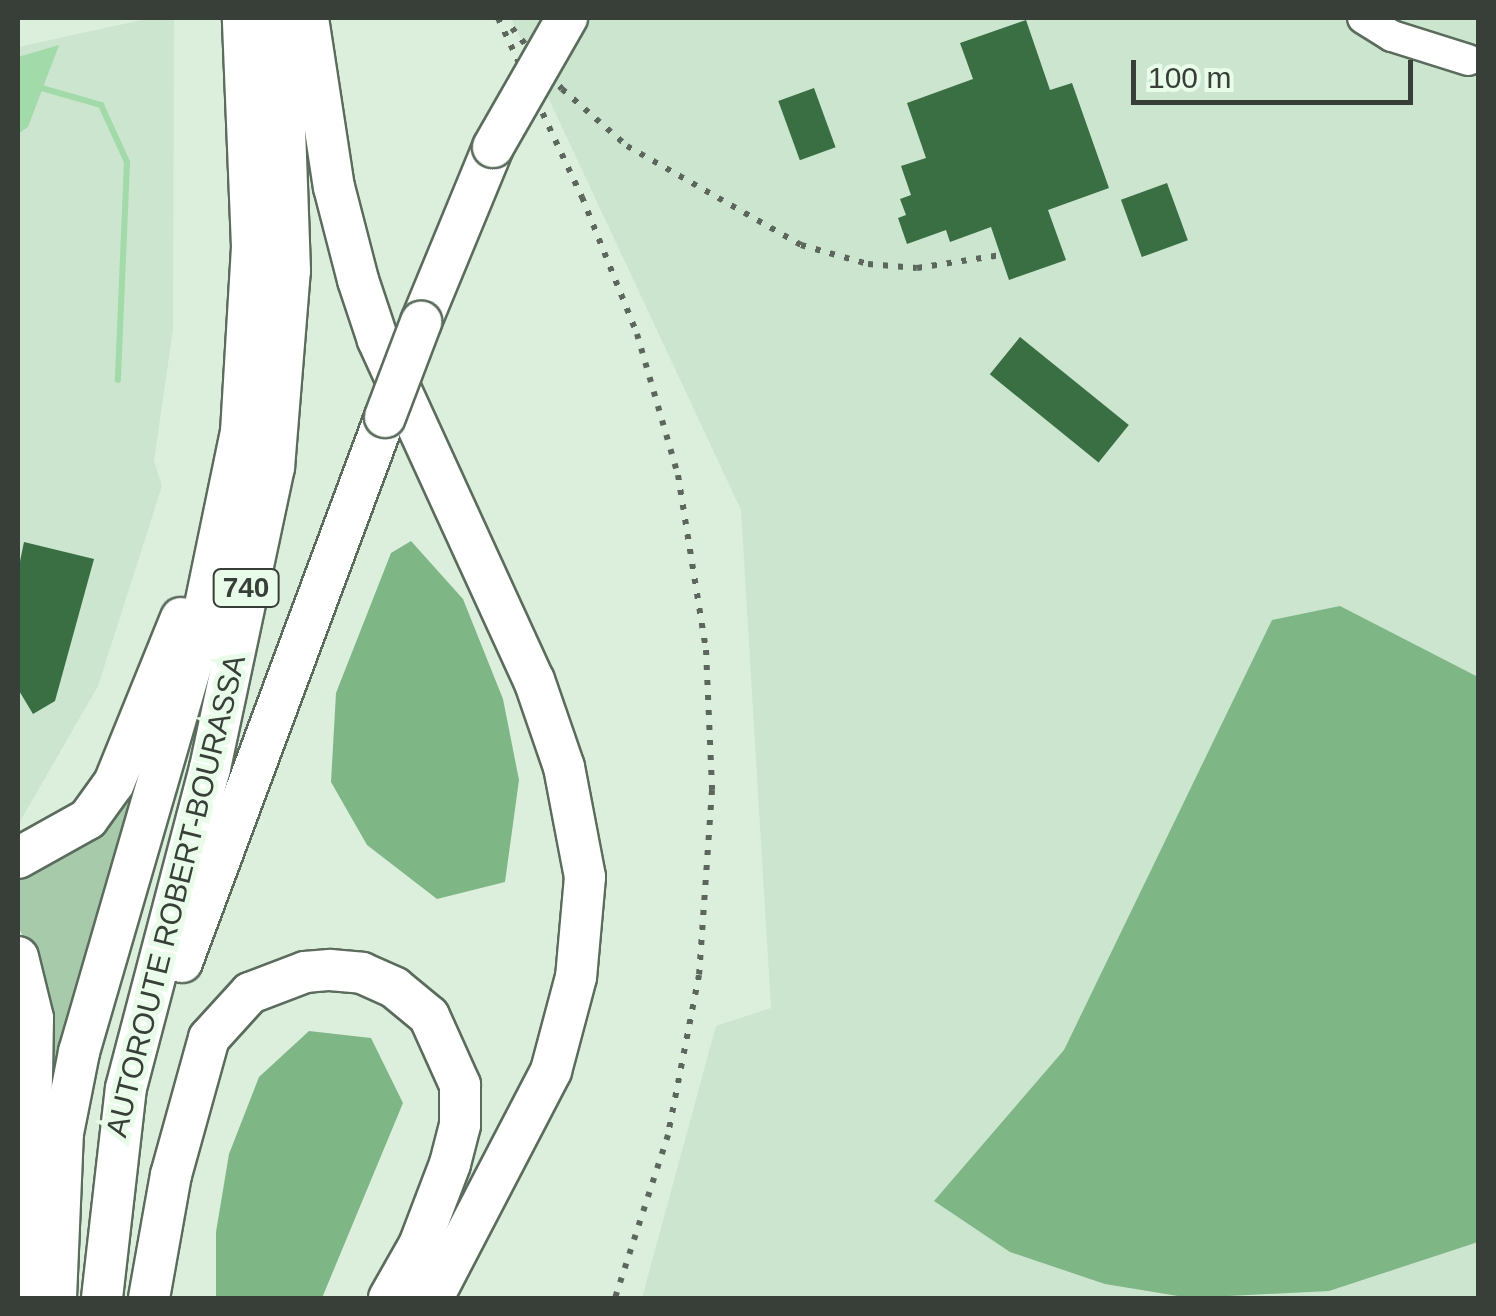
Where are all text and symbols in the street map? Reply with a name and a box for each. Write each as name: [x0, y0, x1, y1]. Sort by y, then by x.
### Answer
scale bar: [1136, 40, 1418, 102]
text: 100 m: [1148, 61, 1231, 94]
road number: 740: [211, 565, 281, 611]
street label: AUTOROUTE ROBERT-BOURASSA: [99, 651, 253, 1141]

